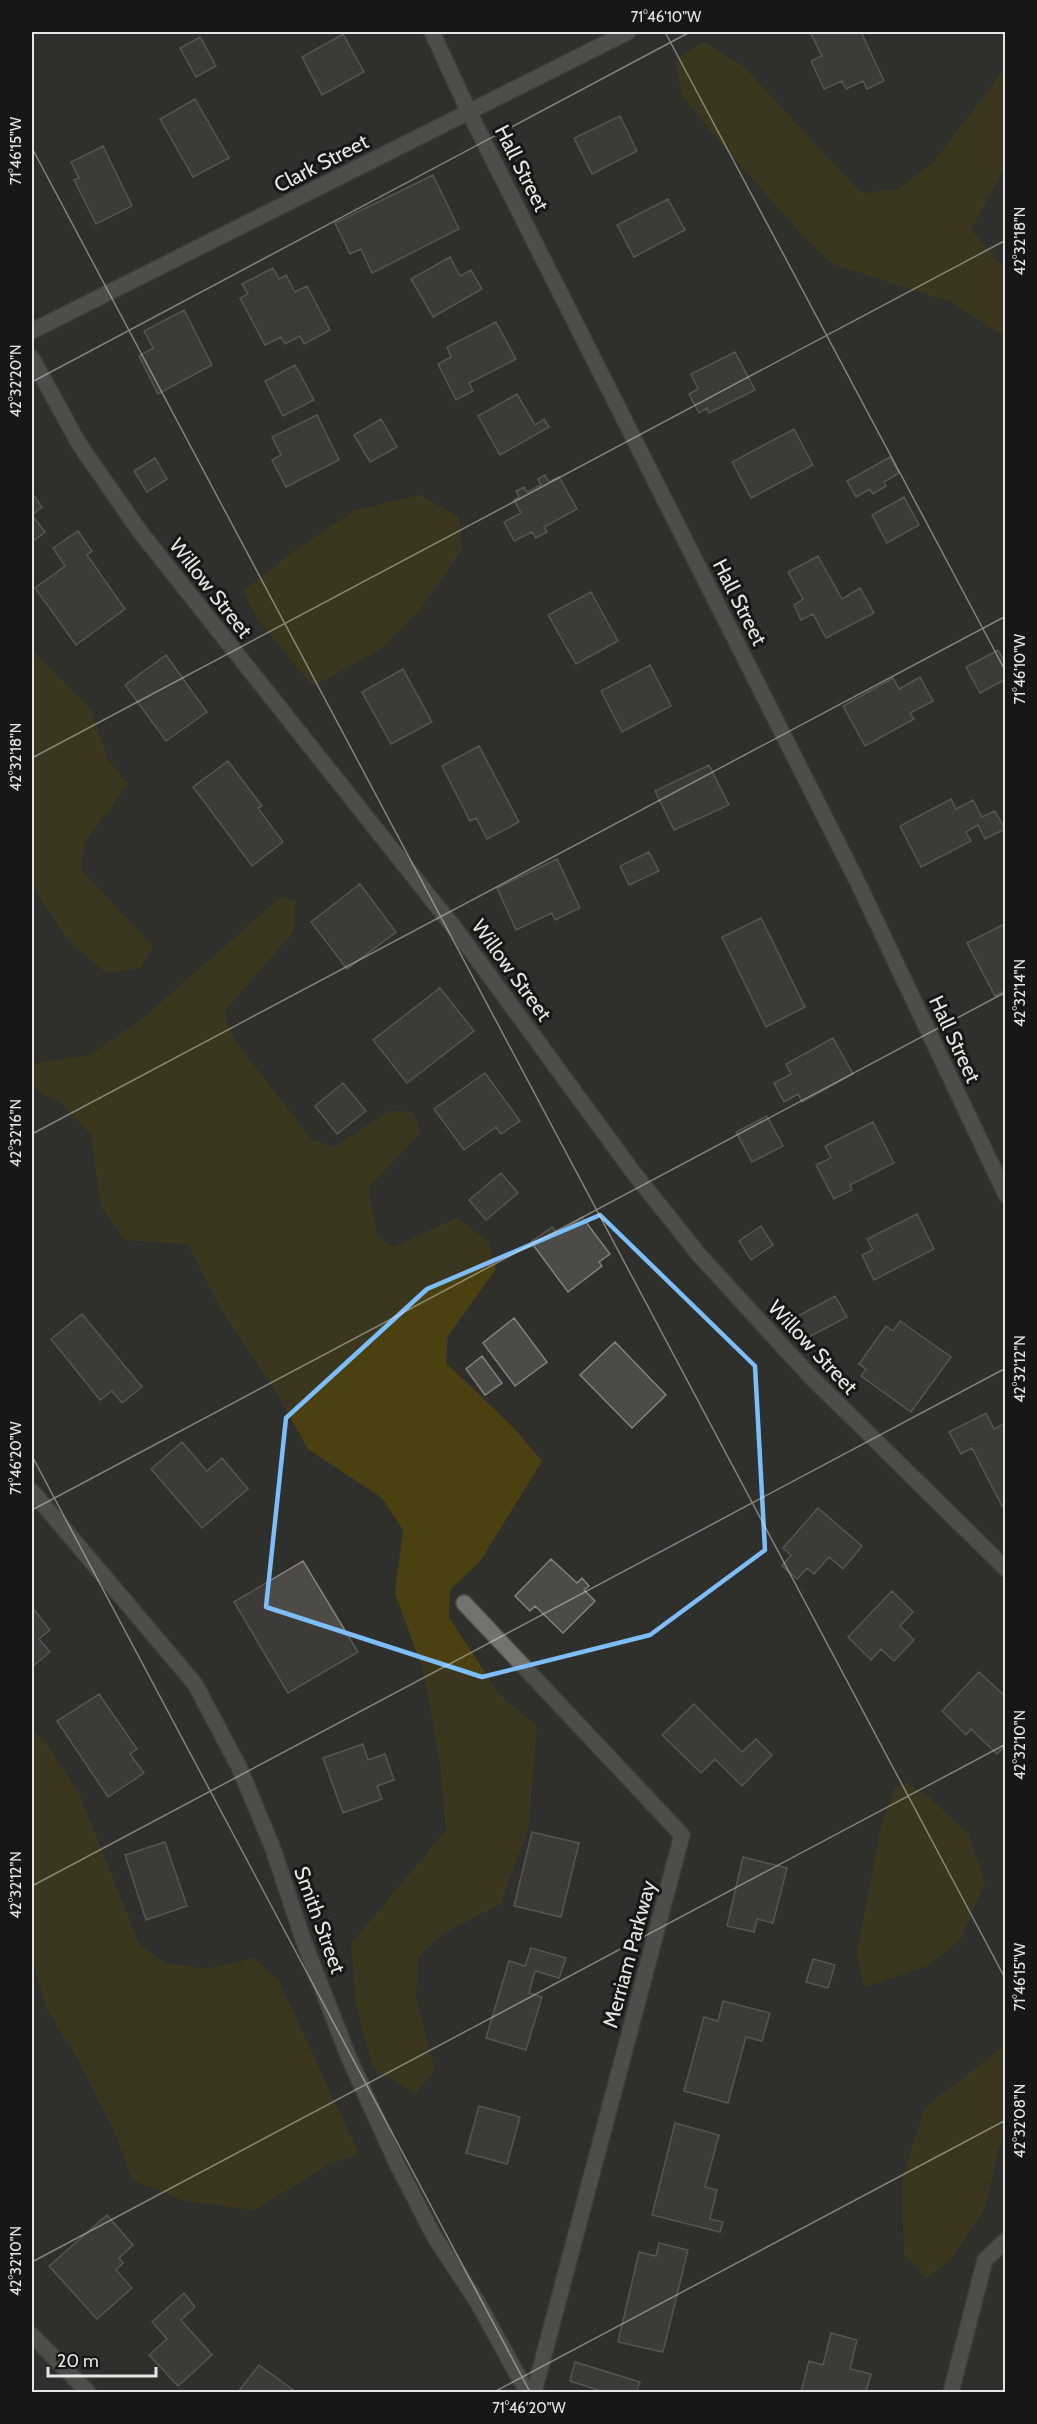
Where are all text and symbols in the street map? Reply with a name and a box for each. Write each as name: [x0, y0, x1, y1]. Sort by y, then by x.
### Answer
text: 71°46'10"W: [631, 8, 702, 26]
text: 71°46'15"W: [7, 116, 25, 185]
street label: Hall Street: [490, 121, 554, 215]
street label: Clark Street: [270, 129, 372, 197]
text: 42°32'18"N: [1011, 207, 1029, 275]
text: 42°32'20"N: [7, 344, 25, 418]
street label: Willow Street: [164, 533, 258, 643]
street label: Hall Street: [708, 555, 772, 649]
text: 71°46'10"W: [1011, 633, 1029, 704]
text: 42°32'18"N: [7, 723, 25, 791]
street label: Willow Street: [467, 914, 557, 1026]
text: 42°32'14"N: [1011, 959, 1029, 1027]
street label: Hall Street: [924, 991, 986, 1087]
text: 42°32'16"N: [7, 1099, 25, 1167]
street label: Willow Street: [763, 1295, 863, 1399]
text: 42°32'12"N: [1011, 1335, 1029, 1403]
text: 71°46'20"W: [7, 1420, 25, 1495]
text: 42°32'10"N: [1011, 1710, 1029, 1780]
text: 42°32'12"N: [7, 1851, 25, 1919]
street label: Smith Street: [289, 1863, 351, 1977]
street label: Merriam Parkway: [597, 1877, 661, 2031]
text: 71°46'15"W: [1011, 1942, 1029, 2011]
text: 42°32'08"N: [1011, 2084, 1029, 2158]
text: 42°32'10"N: [7, 2226, 25, 2296]
scale bar: [48, 2340, 156, 2378]
text: 20 m: [57, 2350, 99, 2372]
text: 71°46'20"W: [492, 2399, 567, 2417]

